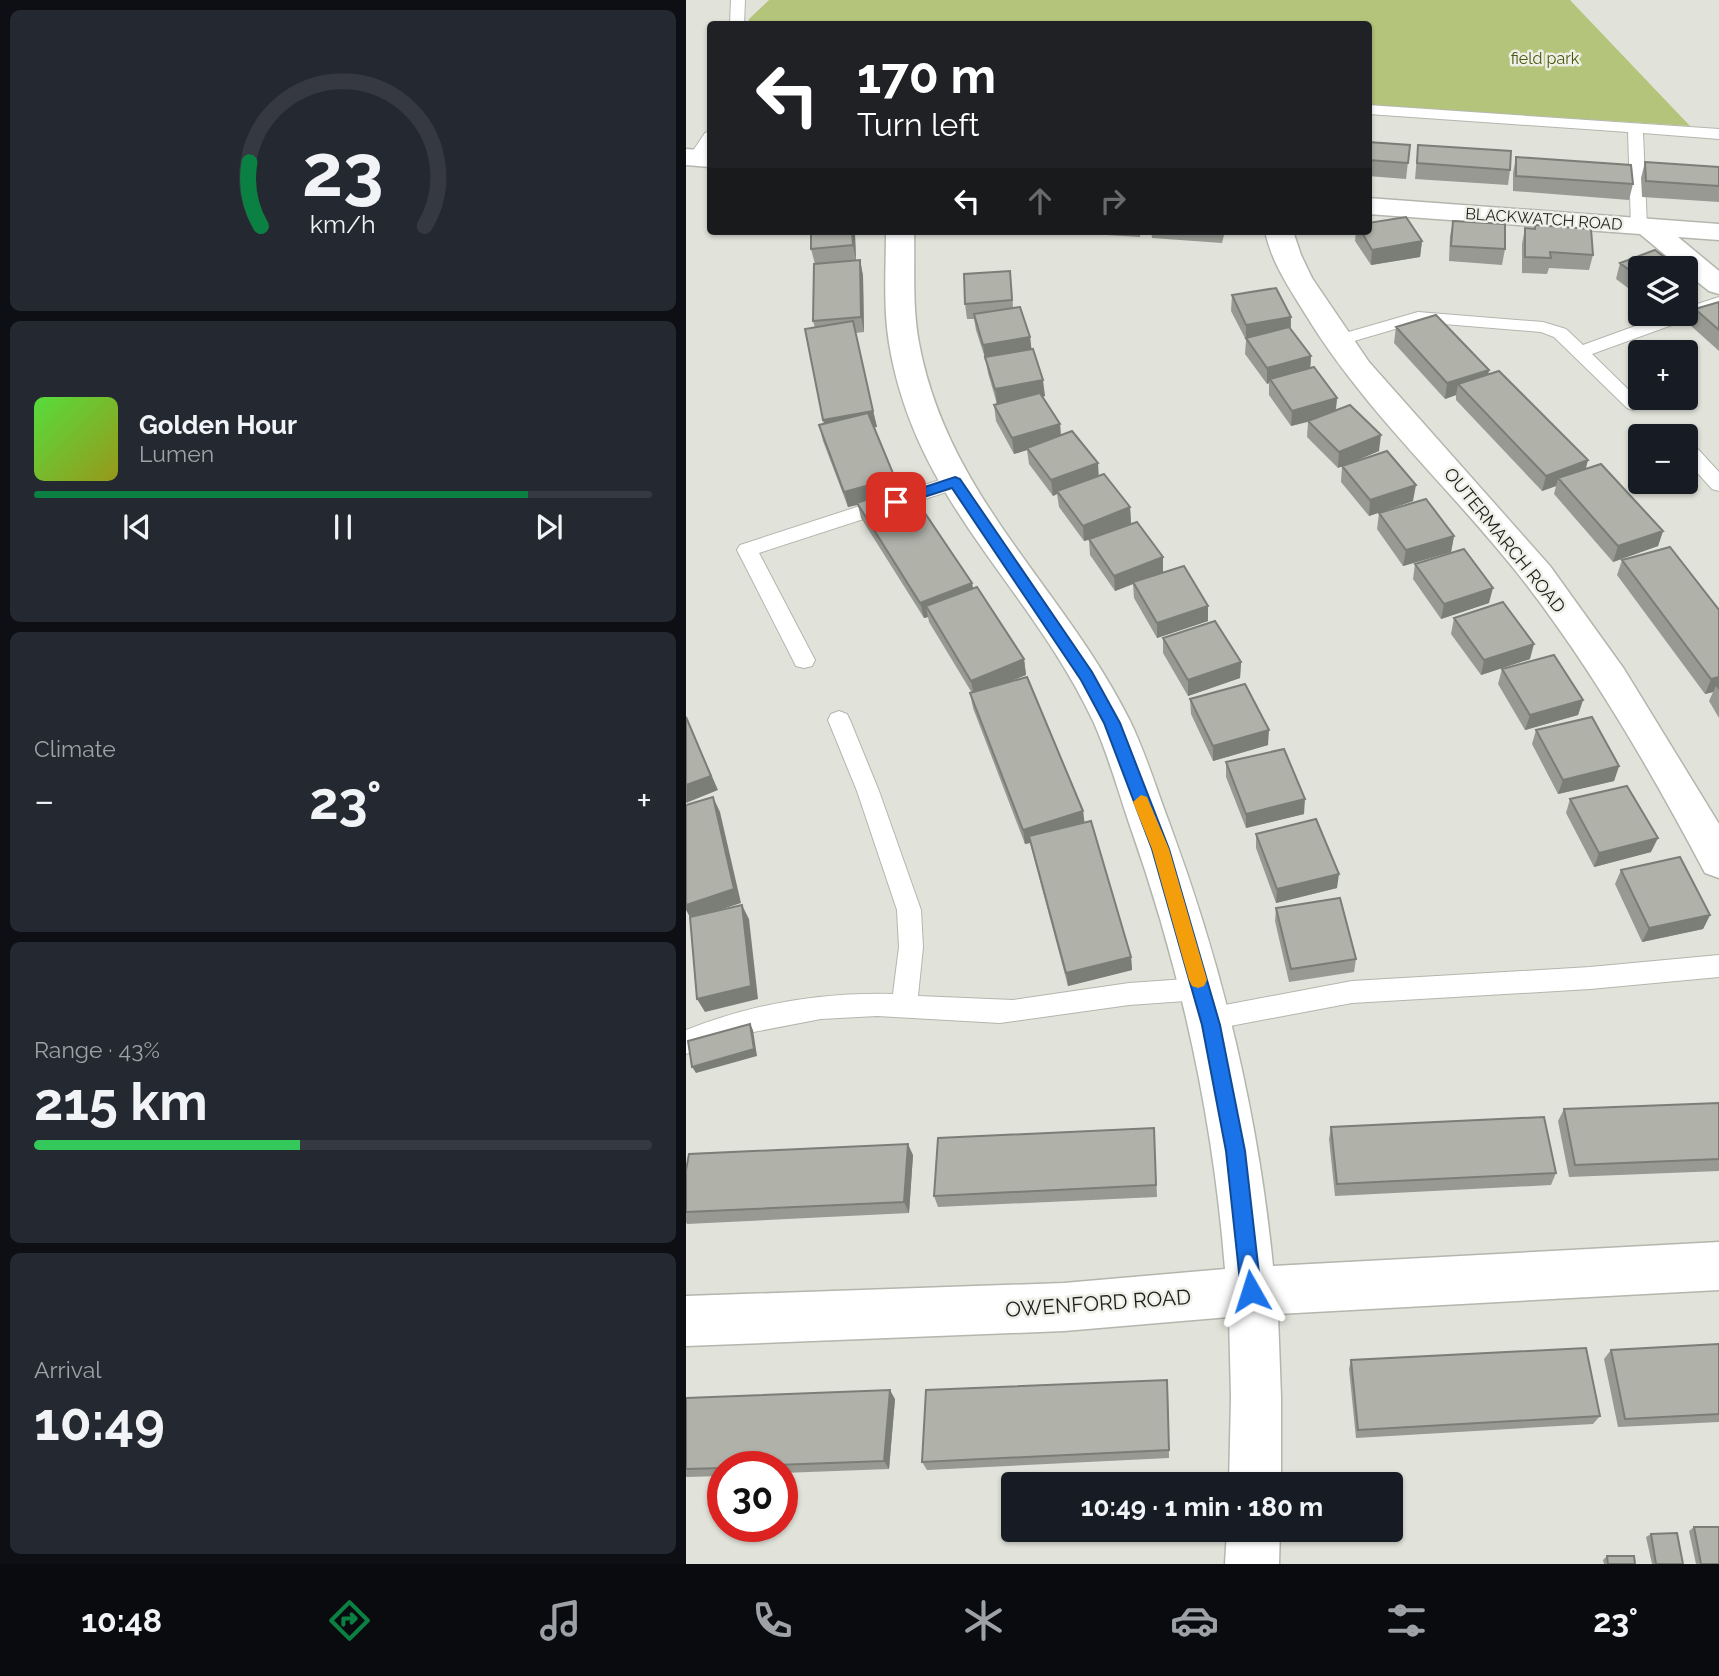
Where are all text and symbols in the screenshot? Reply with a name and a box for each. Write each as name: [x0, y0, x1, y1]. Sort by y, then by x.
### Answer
text: 170 m: [857, 47, 996, 104]
icon: left: [742, 49, 833, 140]
park label: field park: [1511, 49, 1580, 68]
text: Turn left: [857, 106, 979, 143]
text: 23: [302, 129, 384, 214]
icon: left: [948, 182, 986, 220]
icon: ahead: [1021, 182, 1059, 220]
icon: right: [1094, 182, 1132, 220]
street label: BLACKWATCH ROAD: [1465, 204, 1623, 234]
text: km/h: [310, 209, 376, 239]
map controls: [1628, 256, 1698, 494]
button: layers: [1628, 256, 1698, 326]
button: +: [1628, 340, 1698, 410]
text: Golden Hour: [139, 410, 297, 440]
button: −: [1628, 424, 1698, 494]
text: Lumen: [139, 440, 214, 467]
street label: OUTERMARCH ROAD: [1440, 463, 1570, 617]
pin: [866, 472, 926, 532]
icon: arrive: [877, 483, 915, 521]
icon: previous: [118, 508, 156, 546]
icon: pause: [324, 508, 362, 546]
icon: next: [530, 508, 568, 546]
text: Climate: [34, 735, 116, 762]
text: 23°: [309, 770, 382, 831]
text: −: [34, 778, 54, 823]
text: +: [636, 778, 652, 823]
text: Range · 43%: [34, 1036, 160, 1063]
text: 215 km: [34, 1071, 208, 1132]
position arrow: [1214, 1254, 1288, 1328]
street label: OWENFORD ROAD: [1004, 1284, 1192, 1322]
text: Arrival: [34, 1356, 101, 1383]
text: 10:49: [34, 1391, 165, 1452]
speed limit sign: 30: [707, 1451, 798, 1542]
text: 10:49 · 1 min · 180 m: [1081, 1492, 1323, 1522]
icon: directions: [325, 1596, 374, 1645]
icon: music: [536, 1596, 585, 1645]
icon: phone: [748, 1596, 797, 1645]
icon: climate: [959, 1596, 1008, 1645]
icon: car: [1170, 1596, 1219, 1645]
icon: filters: [1382, 1596, 1431, 1645]
text: 10:48: [81, 1602, 162, 1639]
text: 23°: [1593, 1602, 1638, 1639]

